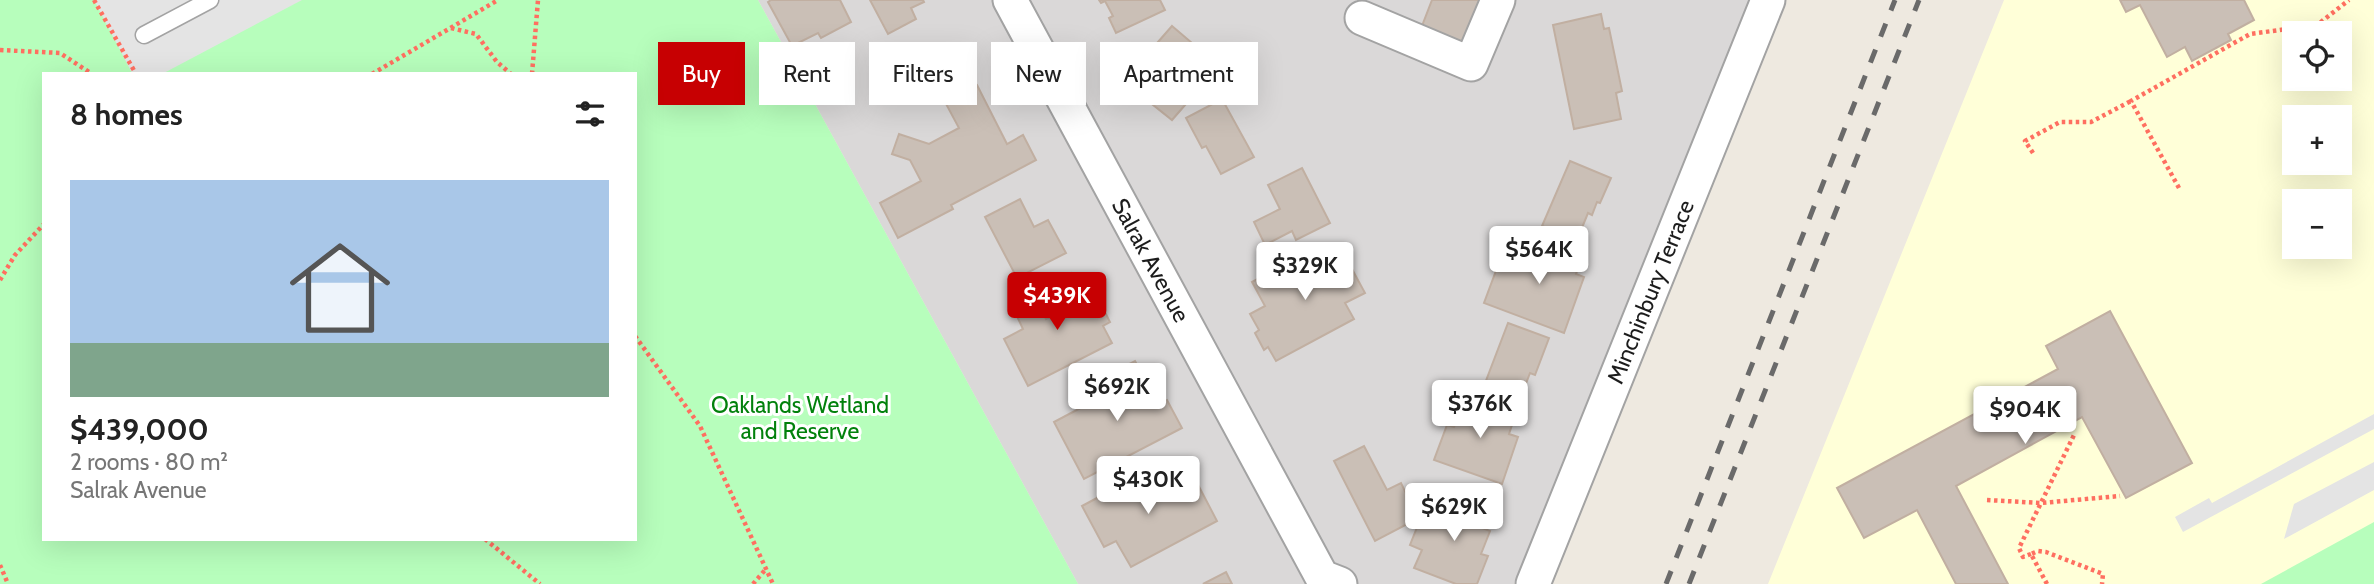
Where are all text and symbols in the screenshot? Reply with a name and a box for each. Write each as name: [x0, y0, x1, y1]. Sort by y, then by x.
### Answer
map controls: [2282, 21, 2352, 259]
button: locate: [2282, 21, 2352, 91]
chip: Buy: [658, 42, 745, 105]
chip: Rent: [759, 42, 855, 105]
chip: Filters: [869, 42, 977, 105]
chip: New: [991, 42, 1086, 105]
chip: Apartment: [1100, 42, 1258, 105]
icon: filters: [571, 95, 609, 133]
text: 8 homes: [70, 96, 183, 133]
button: +: [2282, 105, 2352, 175]
button: −: [2282, 189, 2352, 259]
street label: Salrak Avenue: [1106, 194, 1196, 327]
street label: Minchinbury Terrace: [1601, 196, 1700, 388]
icon: home: [277, 225, 403, 351]
pin: $564K: [1490, 226, 1588, 286]
text: $564K: [1505, 235, 1573, 263]
pin: $329K: [1256, 243, 1354, 302]
text: $329K: [1272, 251, 1338, 279]
pin: $439K: [1008, 272, 1106, 332]
text: $439K: [1023, 281, 1091, 309]
pin: $692K: [1068, 364, 1166, 423]
text: $692K: [1084, 372, 1150, 400]
pin: $376K: [1431, 380, 1529, 440]
pin: $904K: [1976, 386, 2074, 446]
text: $376K: [1448, 389, 1512, 417]
park label: Oaklands Wetland and Reserve: [711, 391, 889, 445]
text: $904K: [1989, 395, 2061, 423]
text: $439,000: [70, 411, 209, 448]
text: 2 rooms · 80 m²: [70, 448, 228, 476]
pin: $430K: [1099, 456, 1197, 516]
text: $430K: [1113, 465, 1183, 493]
text: Salrak Avenue: [70, 476, 206, 504]
pin: $629K: [1405, 484, 1503, 543]
text: $629K: [1421, 492, 1487, 520]

